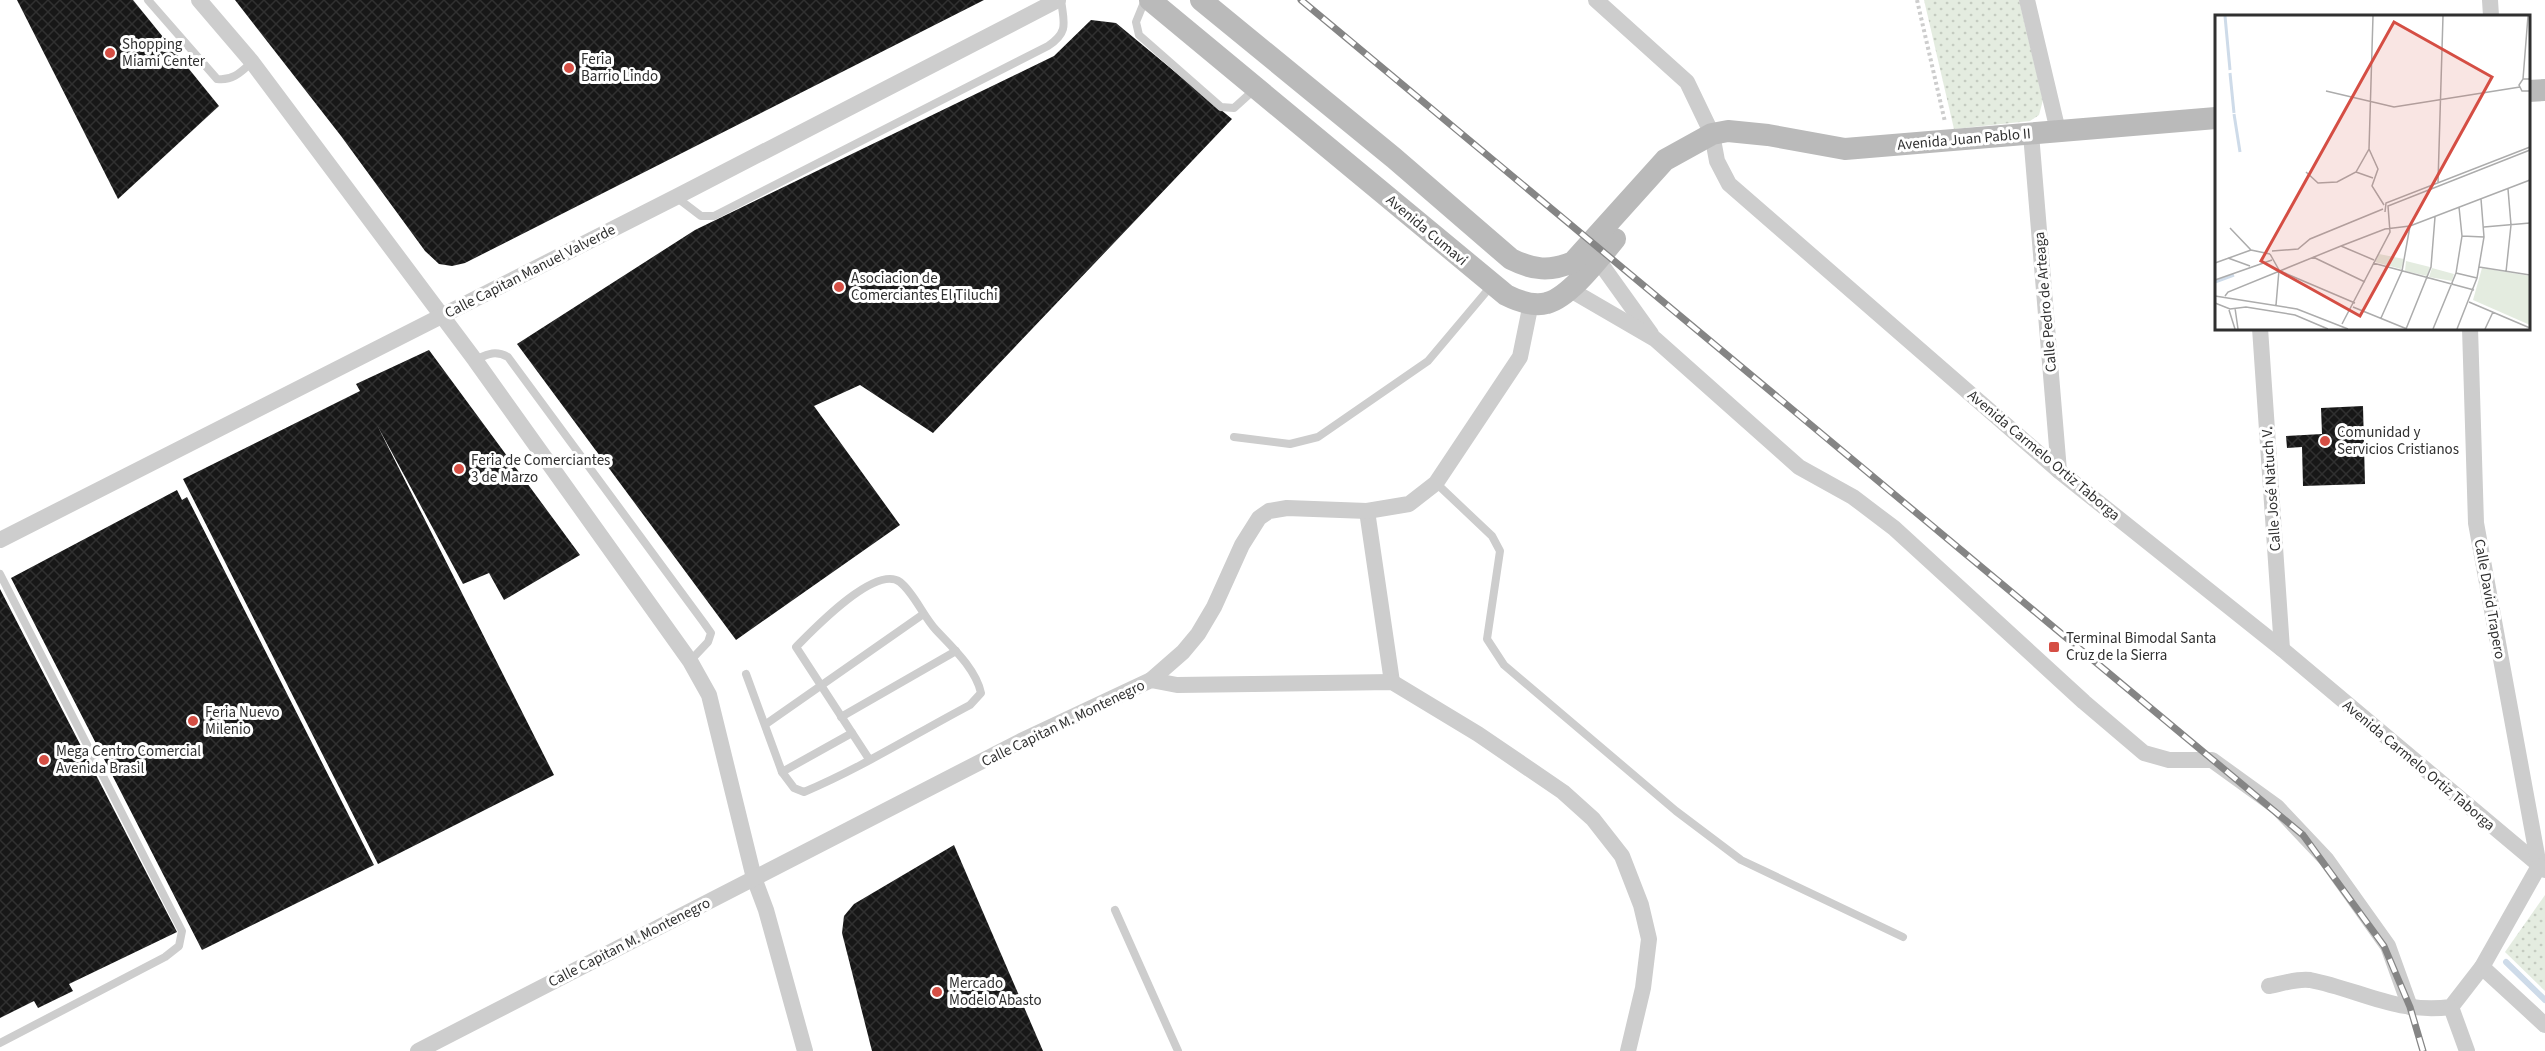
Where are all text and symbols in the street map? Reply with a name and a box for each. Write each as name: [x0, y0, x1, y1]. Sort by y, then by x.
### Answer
inset map: [2215, 15, 2530, 330]
place label: Shopping Miami Center: [122, 34, 206, 72]
marker: Shopping Miami Center: [103, 46, 117, 60]
place label: Feria Barrio Lindo: [581, 49, 658, 87]
marker: Feria Barrio Lindo: [562, 61, 576, 75]
street label: Avenida Juan Pablo II: [1896, 123, 2032, 156]
street label: Avenida Cumavi: [1381, 190, 1472, 271]
street label: Calle Capitan Manuel Valverde: [441, 219, 619, 324]
street label: Calle Pedro de Arteaga: [2029, 231, 2062, 373]
place label: Asociacion de Comerciantes El Tiluchi: [851, 268, 998, 306]
marker: Asociacion de Comerciantes El Tiluchi: [832, 280, 846, 294]
street label: Avenida Carmelo Ortiz Taborga: [1963, 385, 2125, 526]
place label: Comunidad y Servicios Cristianos: [2337, 422, 2459, 460]
street label: Calle José Natuch V.: [2257, 426, 2286, 552]
marker: Comunidad y Servicios Cristianos: [2318, 434, 2332, 448]
place label: Feria de Comerciantes 3 de Marzo: [471, 450, 610, 488]
marker: Feria de Comerciantes 3 de Marzo: [452, 462, 466, 476]
street label: Calle David Trapero: [2469, 537, 2510, 661]
place label: Terminal Bimodal Santa Cruz de la Sierra: [2066, 628, 2216, 666]
marker: Terminal Bimodal Santa Cruz de la Sierra: [2047, 640, 2061, 654]
street label: Calle Capitan M. Montenegro: [978, 675, 1148, 772]
street label: Avenida Carmelo Ortiz Taborga: [2338, 695, 2500, 836]
place label: Feria Nuevo Milenio: [205, 702, 280, 740]
marker: Feria Nuevo Milenio: [186, 714, 200, 728]
place label: Mega Centro Comercial Avenida Brasil: [56, 741, 201, 779]
marker: Mega Centro Comercial Avenida Brasil: [37, 753, 51, 767]
street label: Calle Capitan M. Montenegro: [545, 892, 714, 993]
place label: Mercado Modelo Abasto: [949, 973, 1042, 1011]
marker: Mercado Modelo Abasto: [930, 985, 944, 999]

